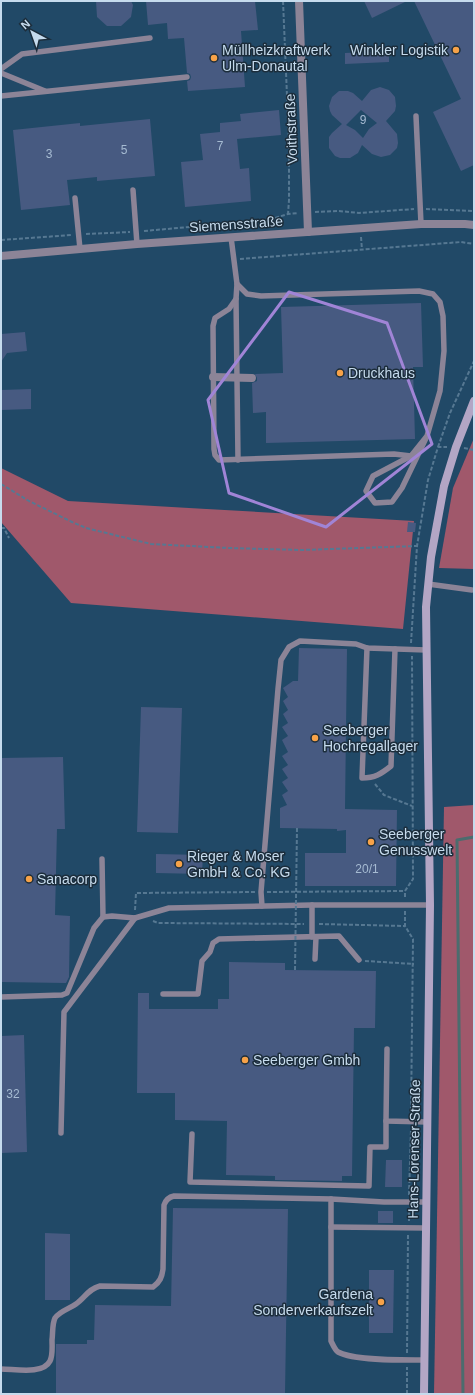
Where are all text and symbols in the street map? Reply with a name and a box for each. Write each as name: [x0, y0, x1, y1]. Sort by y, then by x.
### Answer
north arrow: [12, 12, 52, 52]
text: N: [19, 17, 32, 32]
place label: Müllheizkraftwerk Ulm-Donautal: [222, 42, 331, 74]
place label: Winkler Logistik: [350, 42, 449, 58]
marker: Winkler Logistik: [451, 45, 461, 55]
marker: Müllheizkraftwerk Ulm-Donautal: [209, 53, 219, 63]
street label: Voithstraße: [282, 93, 300, 165]
house number: 9: [360, 113, 367, 127]
house number: 7: [217, 139, 224, 153]
house number: 5: [121, 143, 128, 157]
house number: 3: [46, 147, 53, 161]
street label: Siemensstraße: [188, 213, 284, 235]
place label: Druckhaus: [348, 365, 415, 381]
marker: Druckhaus: [335, 368, 345, 378]
place label: Seeberger Hochregallager: [323, 722, 418, 754]
marker: Seeberger Hochregallager: [310, 733, 320, 743]
place label: Seeberger Genusswelt: [379, 826, 452, 858]
marker: Seeberger Genusswelt: [366, 837, 376, 847]
place label: Rieger & Moser GmbH & Co. KG: [187, 848, 290, 880]
marker: Rieger & Moser GmbH & Co. KG: [174, 859, 184, 869]
house number: 20/1: [355, 862, 379, 876]
place label: Sanacorp: [37, 871, 97, 887]
marker: Sanacorp: [24, 874, 34, 884]
place label: Seeberger Gmbh: [253, 1052, 360, 1068]
marker: Seeberger Gmbh: [240, 1055, 250, 1065]
street label: Hans-Lorenser-Straße: [405, 1079, 423, 1219]
house number: 32: [6, 1087, 20, 1101]
place label: Gardena Sonderverkaufszelt: [253, 1286, 373, 1318]
marker: Gardena Sonderverkaufszelt: [376, 1297, 386, 1307]

